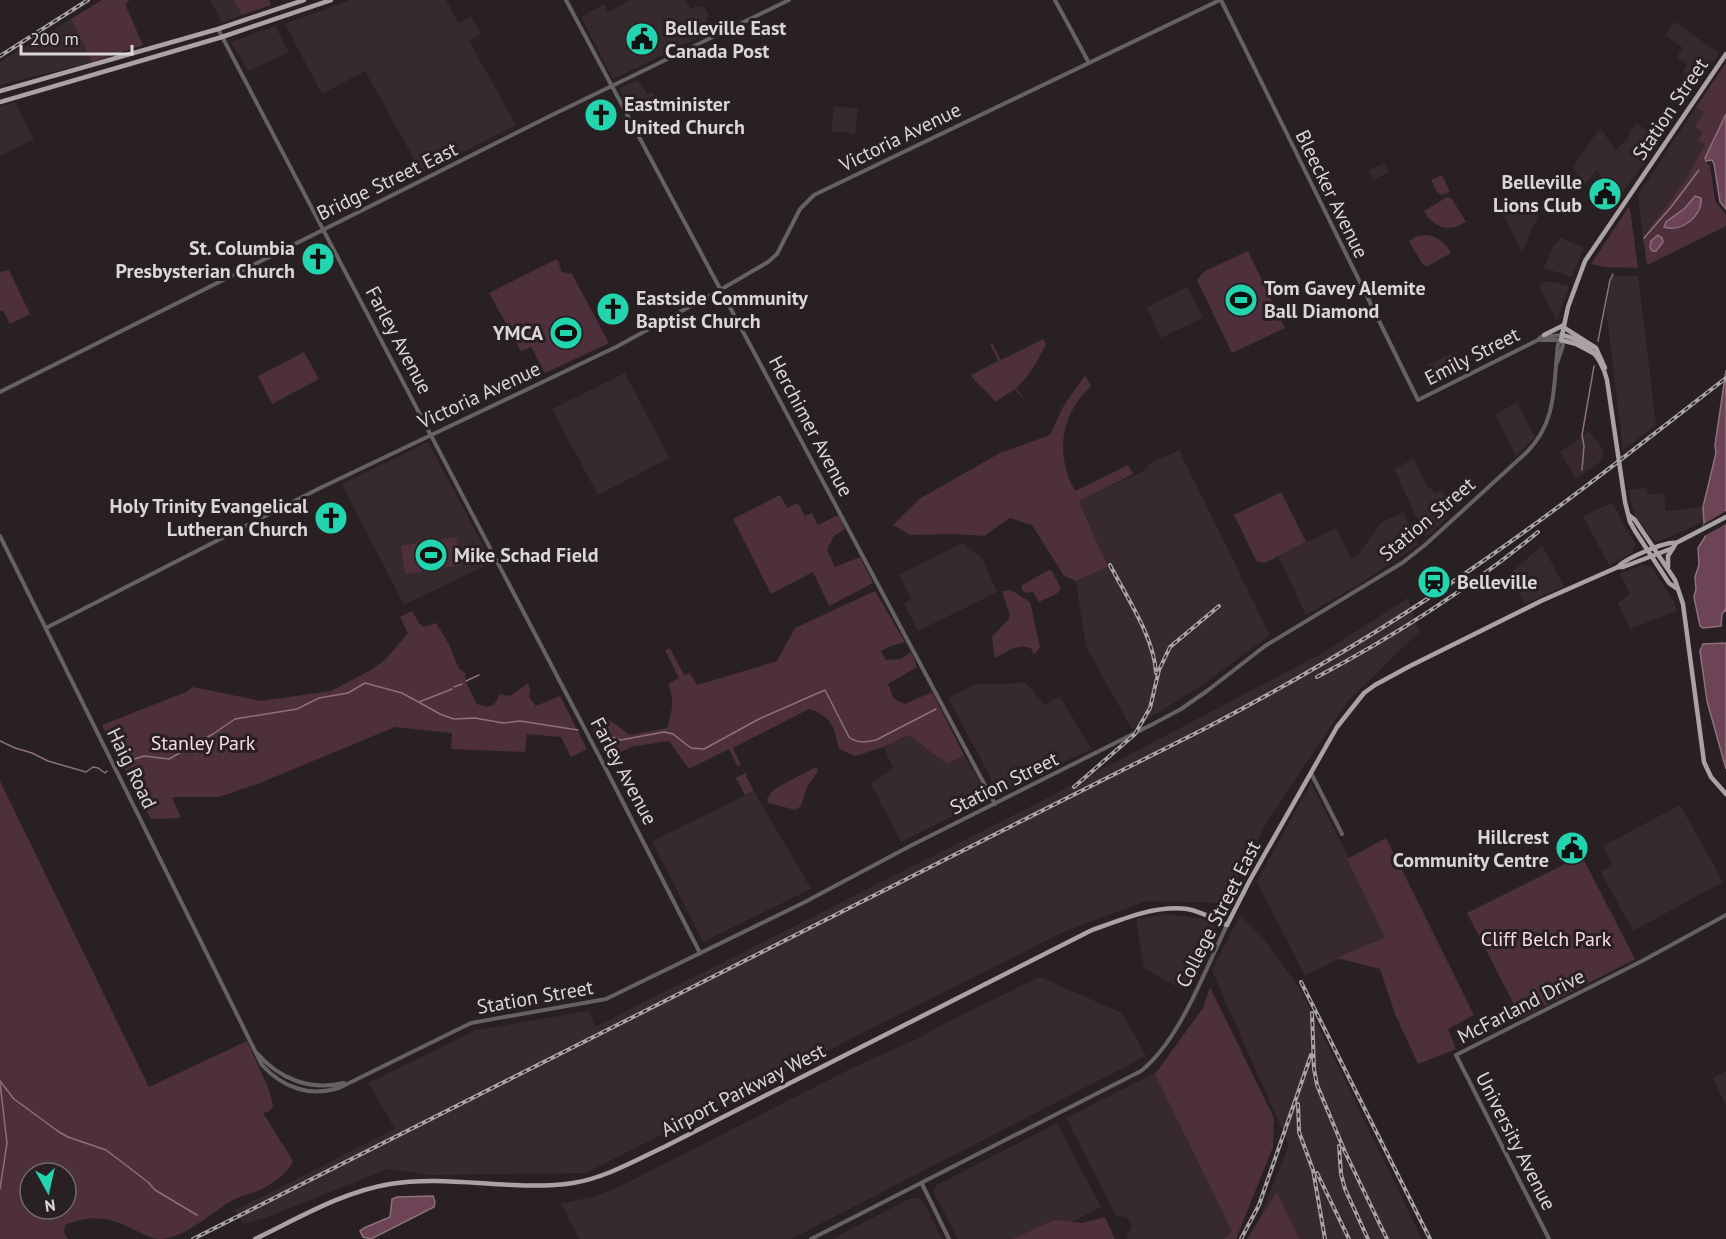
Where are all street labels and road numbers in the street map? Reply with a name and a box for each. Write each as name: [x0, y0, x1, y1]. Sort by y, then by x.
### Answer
street label: Station Street: [1626, 53, 1714, 165]
street label: Victoria Avenue: [834, 96, 965, 178]
street label: Bleecker Avenue: [1290, 125, 1374, 263]
street label: Bridge Street East: [312, 136, 462, 226]
street label: Farley Avenue: [360, 282, 438, 398]
street label: Emily Street: [1420, 321, 1524, 391]
street label: Herchimer Avenue: [763, 351, 859, 501]
street label: Victoria Avenue: [413, 355, 544, 435]
street label: Station Street: [1374, 471, 1481, 567]
street label: Farley Avenue: [585, 713, 663, 829]
street label: Haig Road: [101, 723, 163, 813]
street label: Station Street: [945, 745, 1063, 820]
street label: College Street East: [1170, 836, 1266, 992]
street label: McFarland Drive: [1453, 963, 1589, 1049]
street label: Station Street: [475, 974, 595, 1020]
street label: Airport Parkway West: [656, 1037, 830, 1143]
street label: University Avenue: [1470, 1067, 1562, 1215]

